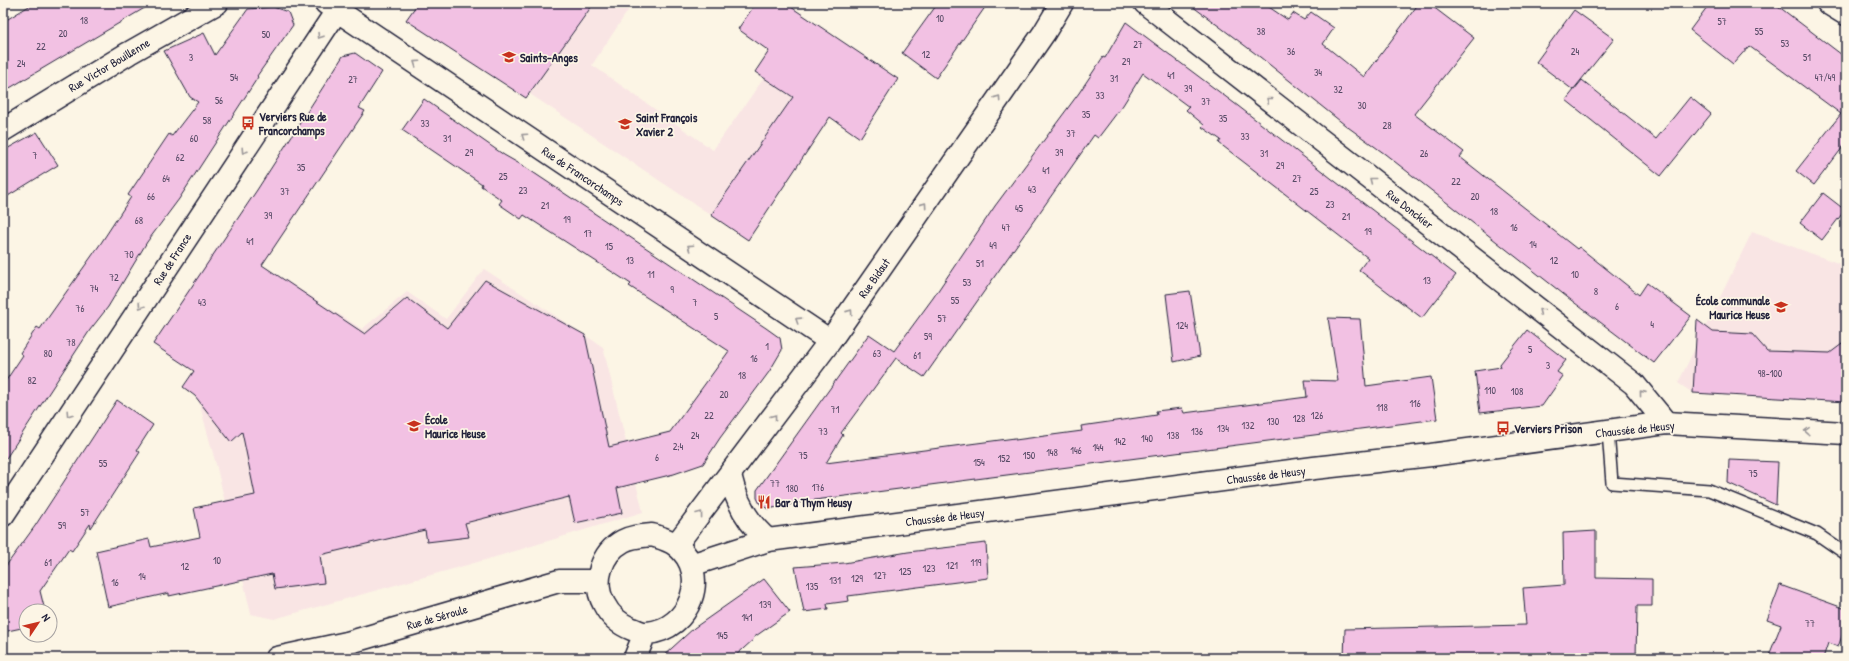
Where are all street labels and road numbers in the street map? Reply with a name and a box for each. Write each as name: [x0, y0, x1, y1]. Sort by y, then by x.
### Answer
street label: Rue Victor Bouillenne: [65, 34, 153, 96]
street label: Rue de Francorchamps: [539, 142, 628, 210]
street label: Rue Donckier: [1383, 185, 1437, 233]
street label: Rue de France: [149, 230, 195, 288]
street label: Rue Bidaut: [854, 254, 894, 301]
street label: Chaussée de Heusy: [1594, 416, 1676, 442]
street label: Chaussée de Heusy: [1225, 462, 1307, 488]
street label: Chaussée de Heusy: [904, 504, 986, 530]
street label: Rue de Séroule: [405, 600, 470, 634]

